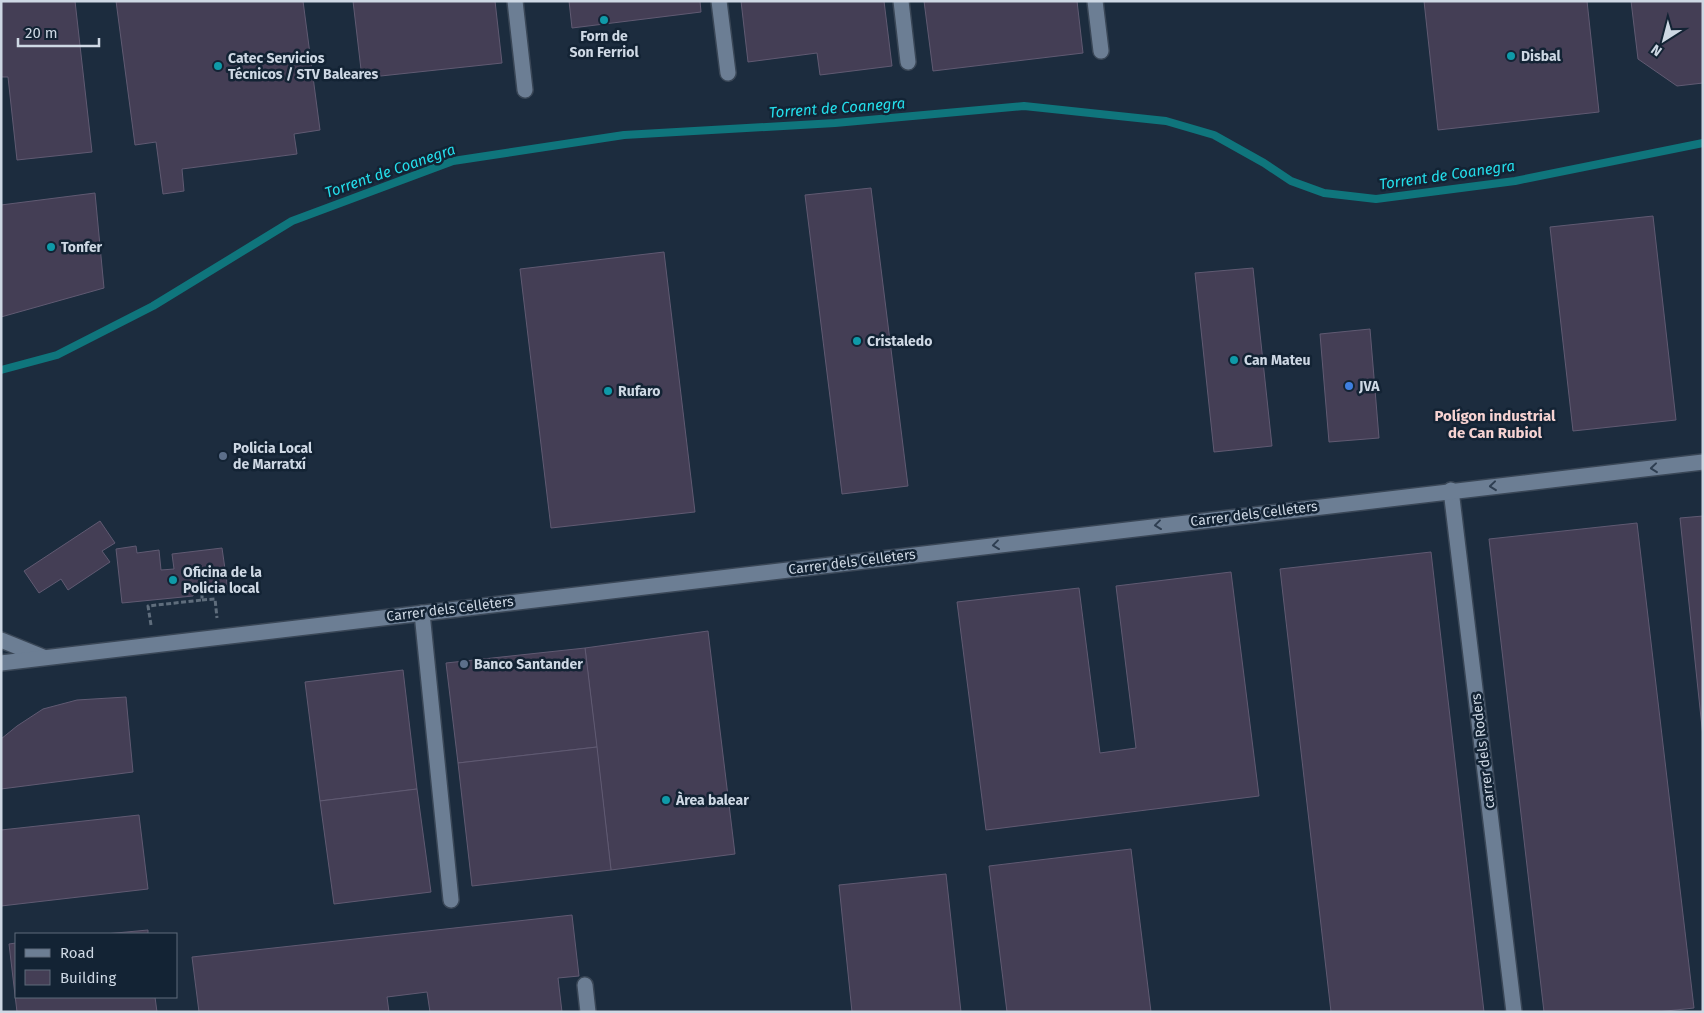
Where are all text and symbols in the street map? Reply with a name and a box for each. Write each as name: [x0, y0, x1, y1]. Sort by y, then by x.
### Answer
marker: Forn de Son Ferriol: [598, 14, 610, 26]
scale bar: [18, 15, 99, 47]
north arrow: [1639, 15, 1689, 65]
text: 20 m: [25, 24, 58, 42]
place label: Forn de Son Ferriol: [569, 28, 639, 61]
text: N: [1648, 41, 1665, 60]
place label: Disbal: [1521, 48, 1562, 65]
place label: Catec Servicios Técnicos / STV Baleares: [228, 50, 379, 83]
marker: Disbal: [1505, 50, 1517, 62]
marker: Catec Servicios Técnicos / STV Baleares: [212, 60, 224, 72]
water label: Torrent de Coanegra: [768, 94, 906, 122]
water label: Torrent de Coanegra: [322, 140, 458, 202]
water label: Torrent de Coanegra: [1378, 157, 1516, 193]
place label: Tonfer: [61, 239, 103, 256]
marker: Tonfer: [45, 241, 57, 253]
place label: Cristaledo: [867, 333, 932, 350]
marker: Cristaledo: [851, 335, 863, 347]
place label: Can Mateu: [1244, 352, 1311, 369]
marker: Can Mateu: [1228, 354, 1240, 366]
place label: JVA: [1358, 378, 1380, 395]
marker: JVA: [1343, 380, 1355, 392]
place label: Rufaro: [618, 383, 660, 400]
marker: Rufaro: [602, 385, 614, 397]
district label: Polígon industrial de Can Rubiol: [1434, 407, 1556, 442]
place label: Policia Local de Marratxí: [233, 440, 313, 473]
marker: Policia Local de Marratxí: [217, 450, 229, 462]
one-way arrow: [1650, 462, 1658, 473]
one-way arrow: [1488, 480, 1496, 491]
street label: Carrer dels Celleters: [1189, 498, 1319, 530]
one-way arrow: [1153, 519, 1161, 530]
one-way arrow: [992, 539, 1000, 550]
street label: Carrer dels Celleters: [787, 546, 917, 578]
place label: Oficina de la Policia local: [183, 564, 262, 597]
marker: Oficina de la Policia local: [167, 574, 179, 586]
street label: Carrer dels Celleters: [385, 593, 515, 625]
place label: Banco Santander: [474, 656, 583, 673]
marker: Banco Santander: [458, 658, 470, 670]
street label: carrer dels Roders: [1467, 692, 1498, 810]
place label: Àrea balear: [675, 791, 749, 809]
marker: Àrea balear: [660, 794, 672, 806]
legend: [15, 933, 178, 998]
text: Road: [60, 944, 95, 962]
text: Building: [60, 969, 116, 987]

